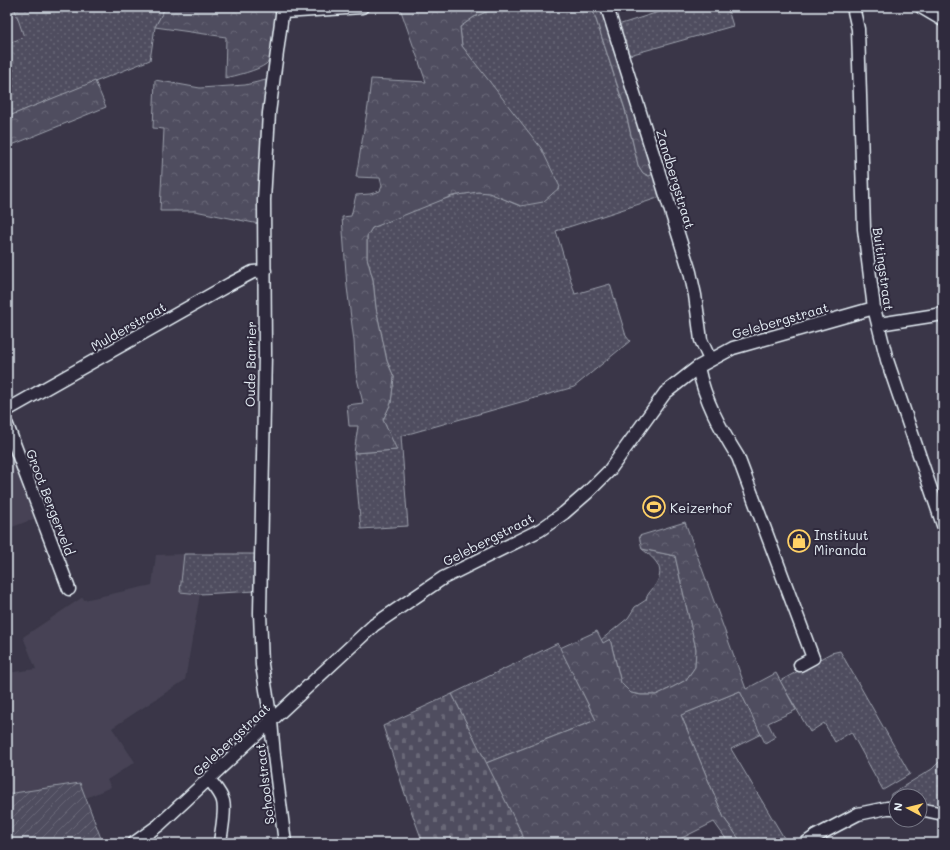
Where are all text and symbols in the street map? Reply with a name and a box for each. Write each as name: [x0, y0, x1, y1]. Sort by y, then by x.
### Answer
street label: Zandbergstraat: [653, 127, 699, 231]
street label: Buitingstraat: [870, 226, 898, 312]
street label: Mulderstraat: [87, 297, 169, 354]
street label: Gelebergstraat: [730, 298, 831, 342]
street label: Oude Barrier: [241, 321, 259, 407]
street label: Groot Bergerveld: [23, 446, 79, 558]
sports icon: Keizerhof: [641, 494, 667, 520]
place label: Keizerhof: [670, 499, 733, 516]
street label: Gelebergstraat: [440, 509, 537, 569]
place label: Instituut Miranda: [814, 526, 869, 558]
shop icon: Instituut Miranda: [786, 528, 812, 554]
street label: Gelebergstraat: [189, 699, 274, 779]
street label: Schoolstraat: [251, 742, 277, 825]
north arrow: [888, 788, 928, 828]
text: N: [890, 802, 906, 812]

